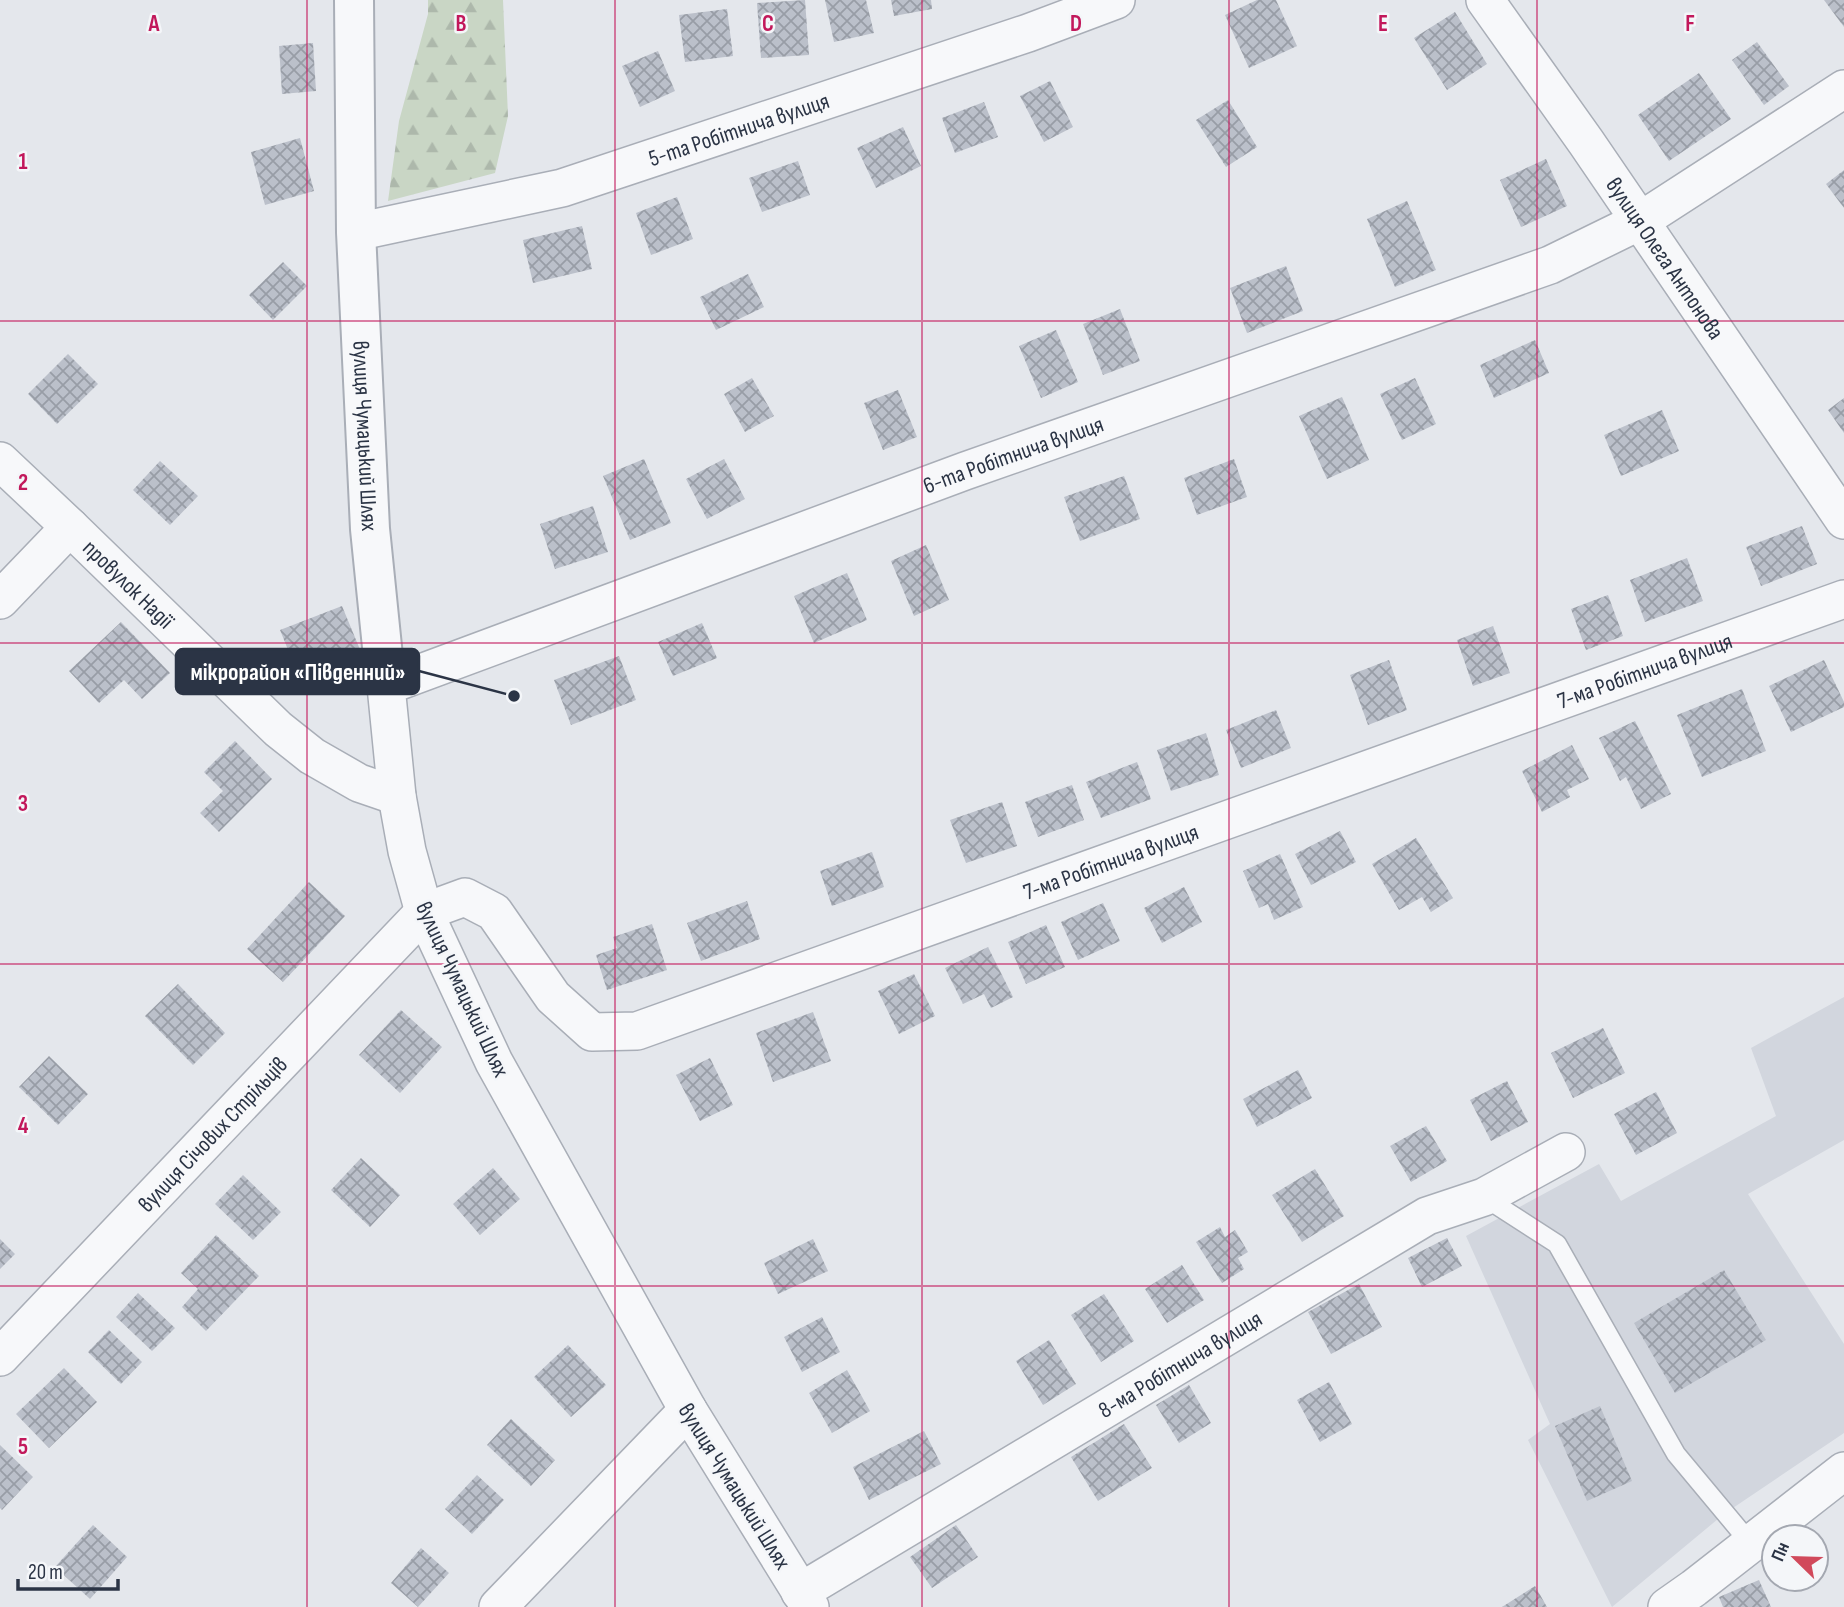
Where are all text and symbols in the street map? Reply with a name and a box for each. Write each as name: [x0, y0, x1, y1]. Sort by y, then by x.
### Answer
text: A: [148, 10, 161, 38]
text: B: [456, 10, 467, 38]
text: C: [762, 10, 774, 38]
text: D: [1070, 10, 1082, 38]
text: E: [1378, 10, 1388, 38]
text: F: [1685, 10, 1695, 38]
street label: 5-та Робітнича вулиця: [645, 87, 833, 173]
text: 1: [18, 148, 28, 176]
street label: вулиця Олега Антонова: [1599, 172, 1730, 345]
street label: вулиця Чумацький Шлях: [346, 340, 383, 532]
street label: 6-та Робітнича вулиця: [919, 410, 1107, 500]
text: 2: [18, 469, 28, 497]
street label: провулок Надії: [77, 534, 180, 636]
street label: 7-ма Робітнича вулиця: [1554, 627, 1736, 715]
callout: мікрорайон «Південний»: [176, 649, 419, 694]
text: мікрорайон «Південний»: [190, 658, 406, 687]
text: 3: [18, 790, 28, 818]
street label: 7-ма Робітнича вулиця: [1020, 818, 1202, 907]
street label: вулиця Чумацький Шлях: [409, 897, 515, 1082]
street label: вулиця Січових Стрільців: [133, 1051, 294, 1218]
text: 4: [18, 1112, 29, 1140]
street label: 8-ма Робітнича вулиця: [1094, 1305, 1267, 1425]
street label: вулиця Чумацький Шлях: [672, 1398, 797, 1575]
text: 5: [18, 1433, 28, 1461]
north arrow: [1760, 1523, 1830, 1593]
text: Пн: [1767, 1539, 1795, 1565]
scale bar: [18, 1548, 117, 1592]
text: 20 m: [28, 1560, 63, 1585]

